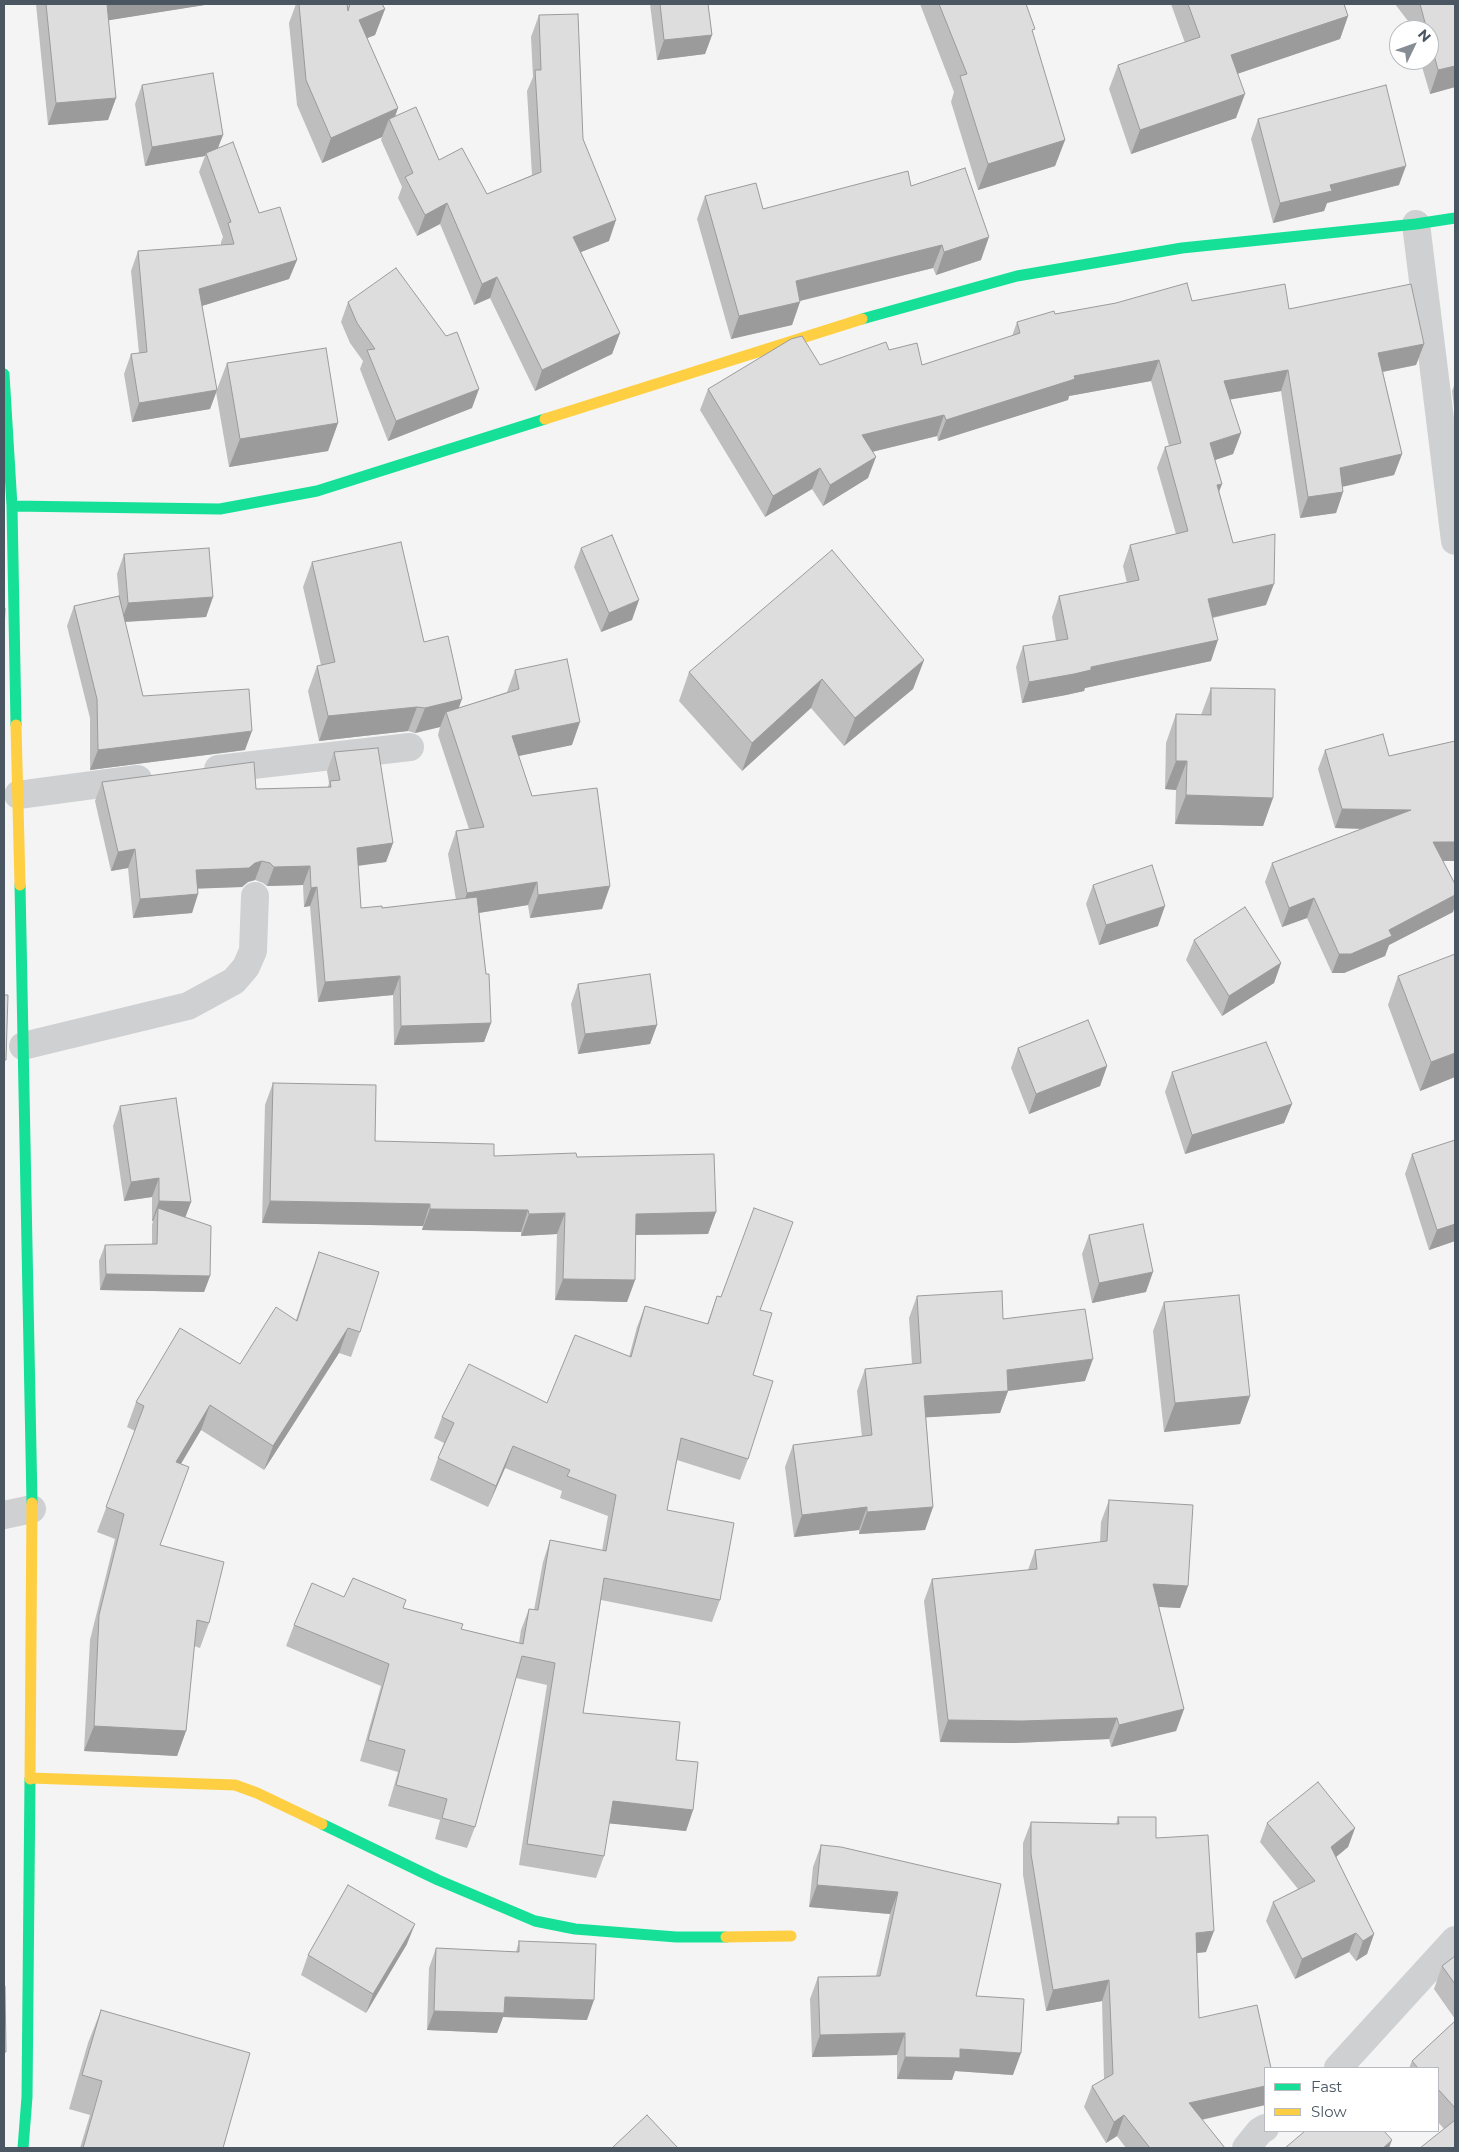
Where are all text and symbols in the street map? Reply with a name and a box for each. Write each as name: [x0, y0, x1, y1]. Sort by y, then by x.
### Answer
north arrow: [1389, 20, 1439, 70]
text: N: [1414, 25, 1435, 46]
legend: [1264, 2067, 1439, 2132]
text: Fast: [1311, 2077, 1342, 2096]
text: Slow: [1311, 2102, 1347, 2121]

